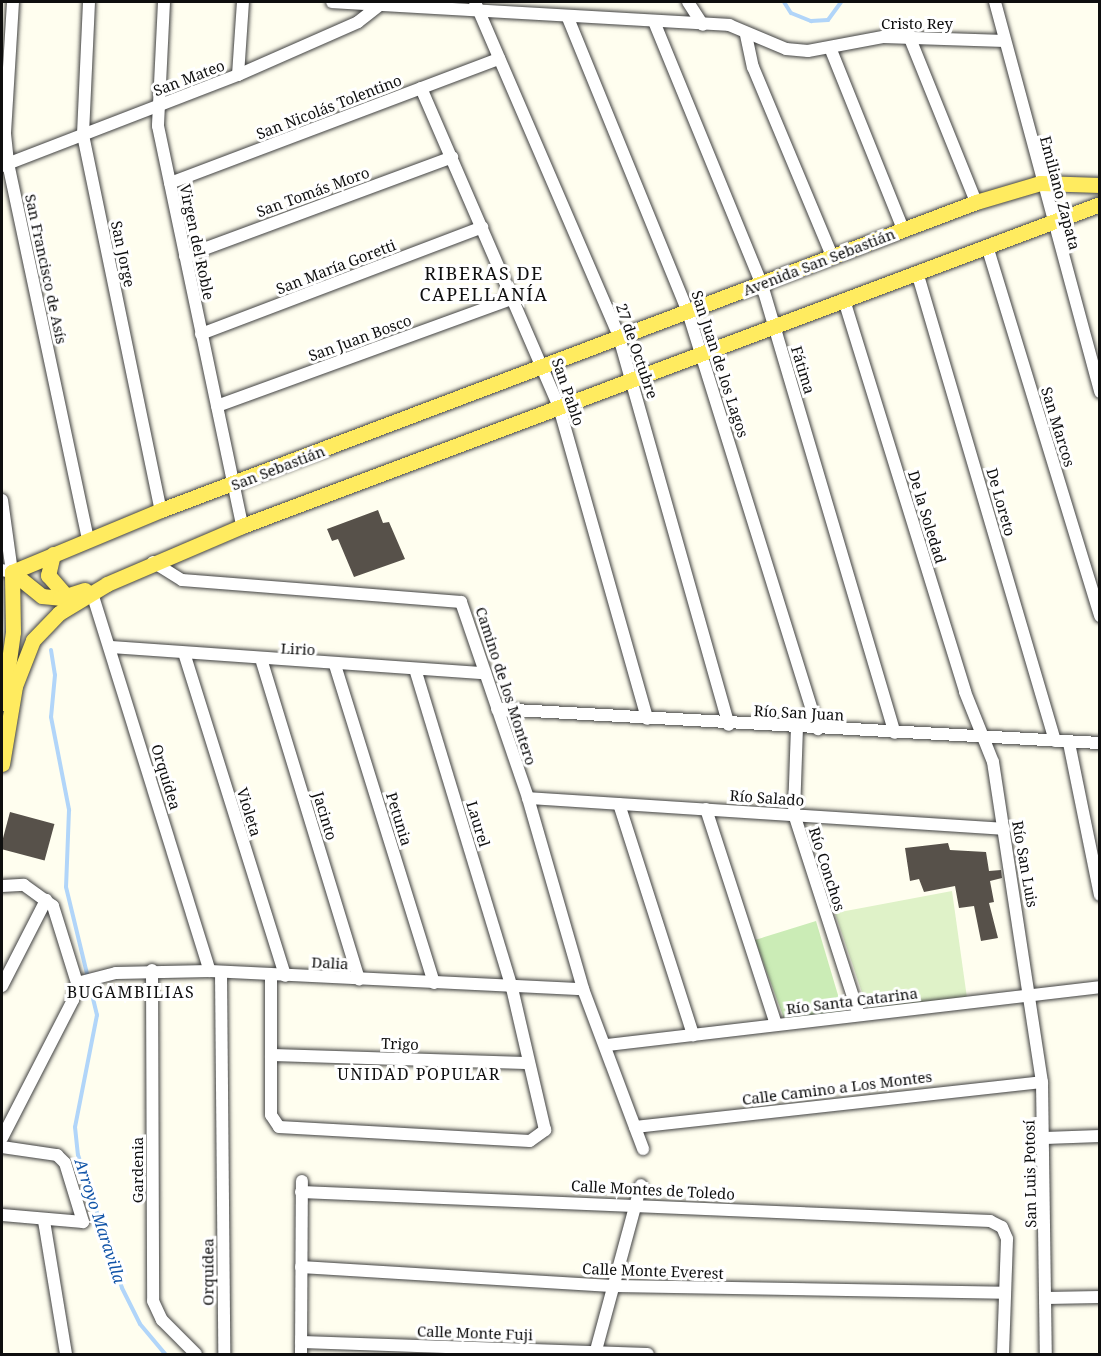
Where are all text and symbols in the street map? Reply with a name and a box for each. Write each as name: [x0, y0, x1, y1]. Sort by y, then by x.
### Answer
street label: Cristo Rey: [881, 15, 953, 33]
street label: San Mateo: [151, 56, 227, 100]
street label: San Nicolás Tolentino: [254, 71, 404, 143]
street label: Emiliano Zapata: [1036, 134, 1084, 252]
street label: San Tomás Moro: [254, 163, 372, 221]
street label: Virgen del Roble: [176, 183, 218, 301]
street label: San Francisco de Asís: [21, 192, 71, 346]
street label: San Jorge: [107, 219, 139, 289]
street label: Avenida San Sebastián: [740, 225, 898, 299]
street label: San María Goretti: [274, 236, 398, 298]
district label: RIBERAS DE CAPELLANÍA: [420, 263, 548, 306]
street label: San Juan de los Lagos: [688, 288, 752, 440]
street label: 27 de Octubre: [612, 301, 662, 401]
street label: San Juan Bosco: [306, 311, 414, 365]
street label: Fátima: [787, 344, 819, 396]
street label: San Pablo: [548, 356, 588, 428]
street label: San Marcos: [1037, 385, 1079, 469]
street label: San Sebastián: [229, 442, 327, 494]
street label: De Loreto: [983, 466, 1019, 538]
street label: De la Soledad: [904, 468, 950, 566]
street label: Camino de los Montero: [472, 605, 540, 767]
street label: Lirio: [280, 639, 316, 659]
street label: Río San Juan: [753, 702, 845, 724]
street label: Orquídea: [148, 742, 184, 812]
street label: Violeta: [233, 785, 265, 839]
street label: Río Salado: [729, 786, 805, 810]
street label: Jacinto: [309, 790, 341, 842]
street label: Petunia: [382, 790, 416, 848]
street label: Laurel: [463, 799, 493, 849]
street label: Río San Luis: [1009, 819, 1041, 909]
street label: Río Conchos: [805, 825, 849, 913]
street label: Dalia: [311, 953, 349, 973]
district label: BUGAMBILIAS: [67, 982, 195, 1002]
street label: Río Santa Catarina: [785, 984, 919, 1018]
street label: Trigo: [381, 1034, 419, 1054]
district label: UNIDAD POPULAR: [337, 1064, 501, 1084]
street label: Calle Camino a Los Montes: [741, 1067, 933, 1109]
street label: San Luis Potosí: [1020, 1120, 1040, 1228]
street label: Gardenia: [129, 1137, 147, 1203]
water label: Arroyo Maravilla: [71, 1156, 129, 1286]
street label: Calle Montes de Toledo: [571, 1177, 735, 1203]
street label: Orquídea: [199, 1238, 217, 1306]
street label: Calle Monte Everest: [582, 1260, 724, 1282]
street label: Calle Monte Fuji: [417, 1322, 533, 1344]

